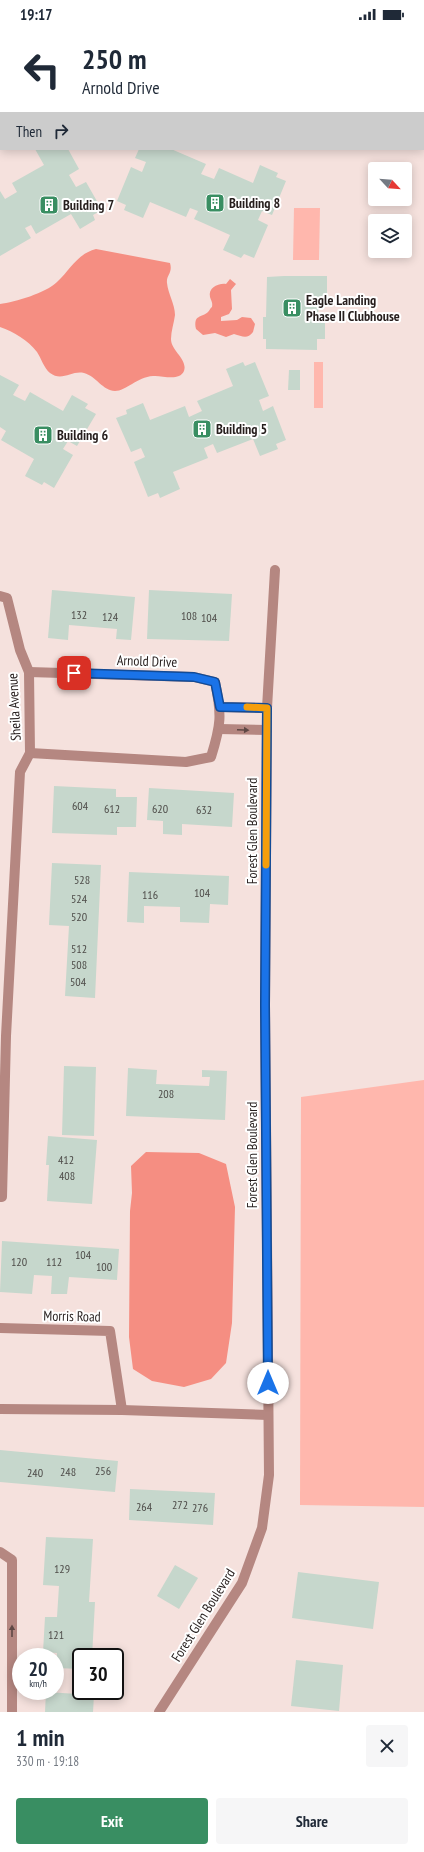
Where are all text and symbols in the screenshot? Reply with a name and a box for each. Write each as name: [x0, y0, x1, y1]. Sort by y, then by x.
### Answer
text: 19:17: [20, 5, 52, 24]
text: 250 m: [82, 40, 146, 77]
icon: left: [16, 44, 68, 96]
text: Arnold Drive: [82, 76, 160, 99]
icon: right: [50, 120, 72, 142]
text: Then: [16, 122, 42, 141]
north arrow: [368, 162, 412, 206]
map controls: [368, 162, 412, 258]
building icon: Building 8: [204, 192, 226, 214]
building icon: Building 7: [38, 194, 60, 216]
place label: Building 8: [229, 194, 280, 212]
place label: Building 7: [63, 196, 114, 214]
button: layers: [368, 214, 412, 258]
place label: Eagle Landing Phase II Clubhouse: [306, 291, 400, 325]
building icon: Eagle Landing Phase II Clubhouse: [281, 297, 303, 319]
building icon: Building 5: [191, 418, 213, 440]
place label: Building 5: [216, 420, 267, 438]
building icon: Building 6: [32, 424, 54, 446]
place label: Building 6: [57, 426, 108, 444]
house number: 132: [71, 607, 87, 622]
house number: 108: [181, 608, 197, 623]
house number: 124: [102, 609, 119, 624]
house number: 104: [201, 610, 218, 625]
street label: Arnold Drive: [117, 651, 178, 671]
pin: [57, 656, 91, 690]
icon: arrive: [63, 662, 85, 684]
street label: Sheila Avenue: [3, 672, 25, 741]
one-way arrow: [237, 727, 250, 733]
street label: Forest Glen Boulevard: [243, 778, 261, 884]
house number: 604: [72, 798, 89, 813]
house number: 612: [104, 801, 120, 816]
house number: 620: [152, 801, 168, 816]
house number: 632: [196, 802, 212, 817]
house number: 528: [74, 872, 90, 887]
house number: 104: [194, 885, 211, 900]
house number: 116: [142, 887, 158, 902]
house number: 524: [71, 891, 88, 906]
house number: 520: [71, 909, 87, 924]
house number: 512: [71, 941, 87, 956]
house number: 508: [71, 957, 87, 972]
house number: 504: [70, 974, 87, 989]
house number: 208: [158, 1086, 174, 1101]
street label: Forest Glen Boulevard: [243, 1102, 261, 1208]
house number: 412: [58, 1152, 74, 1167]
house number: 408: [59, 1168, 75, 1183]
house number: 104: [75, 1247, 92, 1262]
house number: 120: [11, 1254, 27, 1269]
house number: 112: [46, 1254, 62, 1269]
house number: 100: [96, 1259, 112, 1274]
street label: Morris Road: [43, 1307, 101, 1325]
position arrow: [247, 1362, 289, 1404]
house number: 256: [95, 1463, 111, 1478]
house number: 248: [60, 1464, 76, 1479]
house number: 240: [27, 1465, 43, 1480]
house number: 272: [172, 1497, 188, 1512]
house number: 264: [136, 1499, 153, 1514]
house number: 276: [192, 1500, 208, 1515]
house number: 129: [54, 1561, 70, 1576]
street label: Forest Glen Boulevard: [167, 1565, 239, 1665]
one-way arrow: [9, 1624, 15, 1637]
house number: 121: [48, 1627, 64, 1642]
speed limit sign: 30: [72, 1648, 124, 1700]
text: 20: [28, 1656, 48, 1682]
text: km/h: [29, 1677, 47, 1690]
text: 1 min: [16, 1722, 64, 1753]
button: close: [366, 1725, 408, 1767]
text: 330 m · 19:18: [16, 1753, 79, 1770]
button: Exit: [16, 1798, 208, 1844]
button: Share: [216, 1798, 408, 1844]

